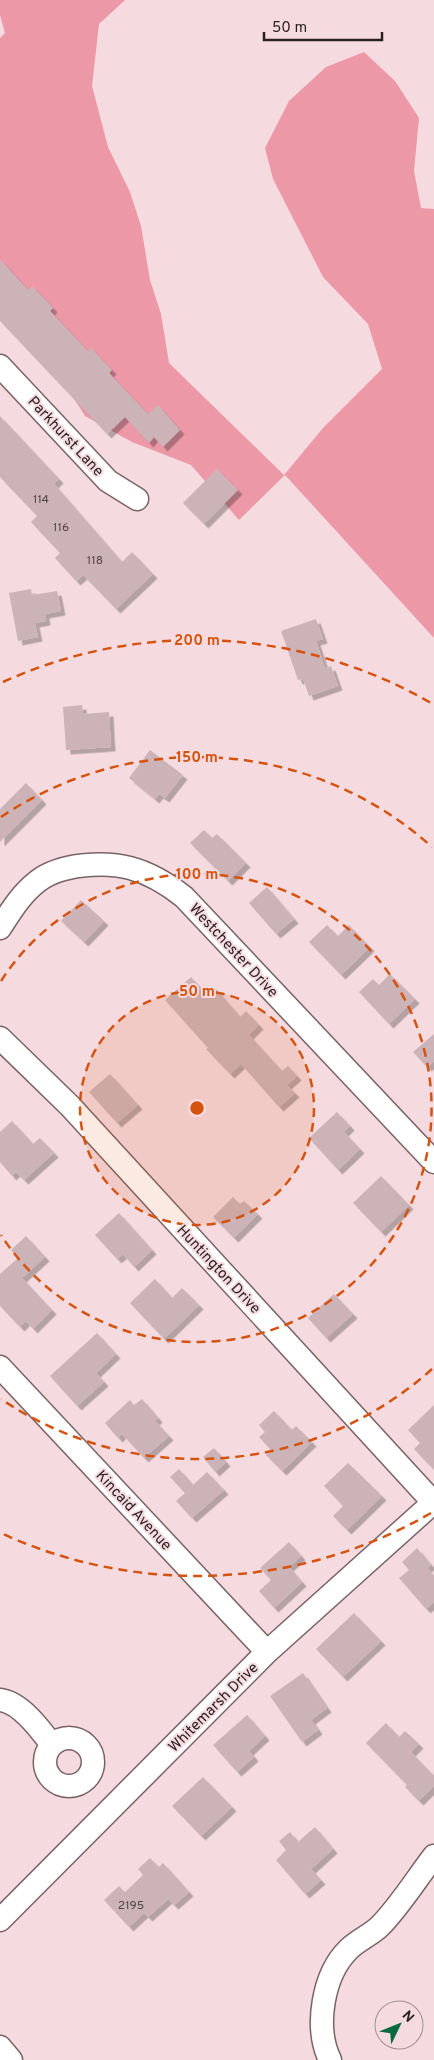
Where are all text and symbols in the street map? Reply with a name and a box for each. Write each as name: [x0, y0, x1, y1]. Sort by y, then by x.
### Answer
scale bar: [264, 10, 382, 42]
text: 50 m: [272, 19, 307, 38]
street label: Parkhurst Lane: [23, 393, 107, 481]
house number: 114: [33, 492, 49, 508]
house number: 116: [53, 520, 69, 536]
house number: 118: [87, 553, 103, 569]
text: 200 m: [174, 632, 220, 651]
text: 150 m: [176, 749, 218, 768]
text: 100 m: [176, 866, 218, 885]
street label: Westchester Drive: [184, 900, 282, 1002]
text: 50 m: [179, 983, 215, 1002]
centre of rings: [188, 1099, 206, 1117]
street label: Huntington Drive: [172, 1222, 264, 1319]
street label: Kincaid Avenue: [91, 1467, 175, 1555]
street label: Whitemarsh Drive: [165, 1659, 263, 1757]
house number: 2195: [118, 1898, 144, 1914]
north arrow: [374, 2000, 424, 2050]
text: N: [398, 2008, 417, 2027]

